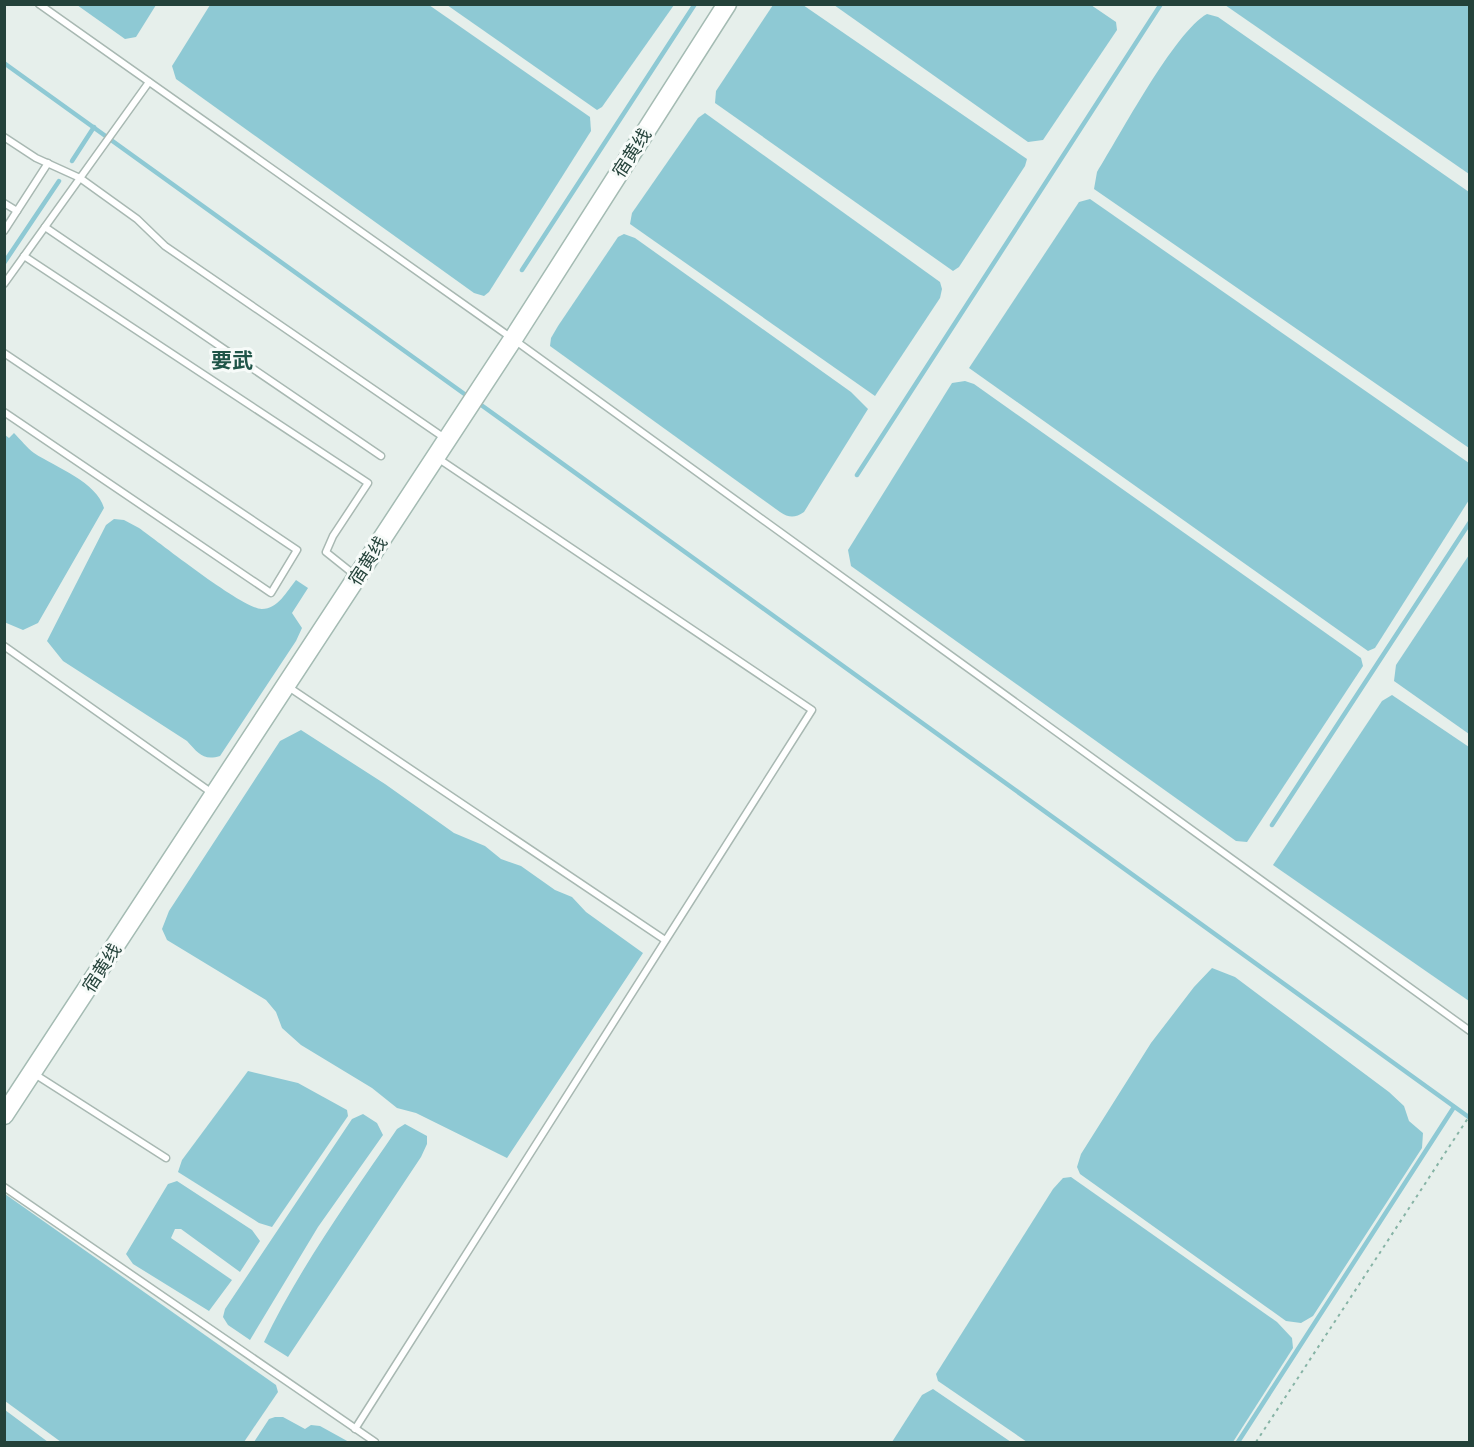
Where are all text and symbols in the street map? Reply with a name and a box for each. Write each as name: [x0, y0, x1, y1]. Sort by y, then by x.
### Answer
street label: 宿黄线: [608, 124, 655, 181]
district label: 要武: [211, 349, 253, 373]
street label: 宿黄线: [344, 532, 391, 589]
street label: 宿黄线: [78, 939, 125, 996]

